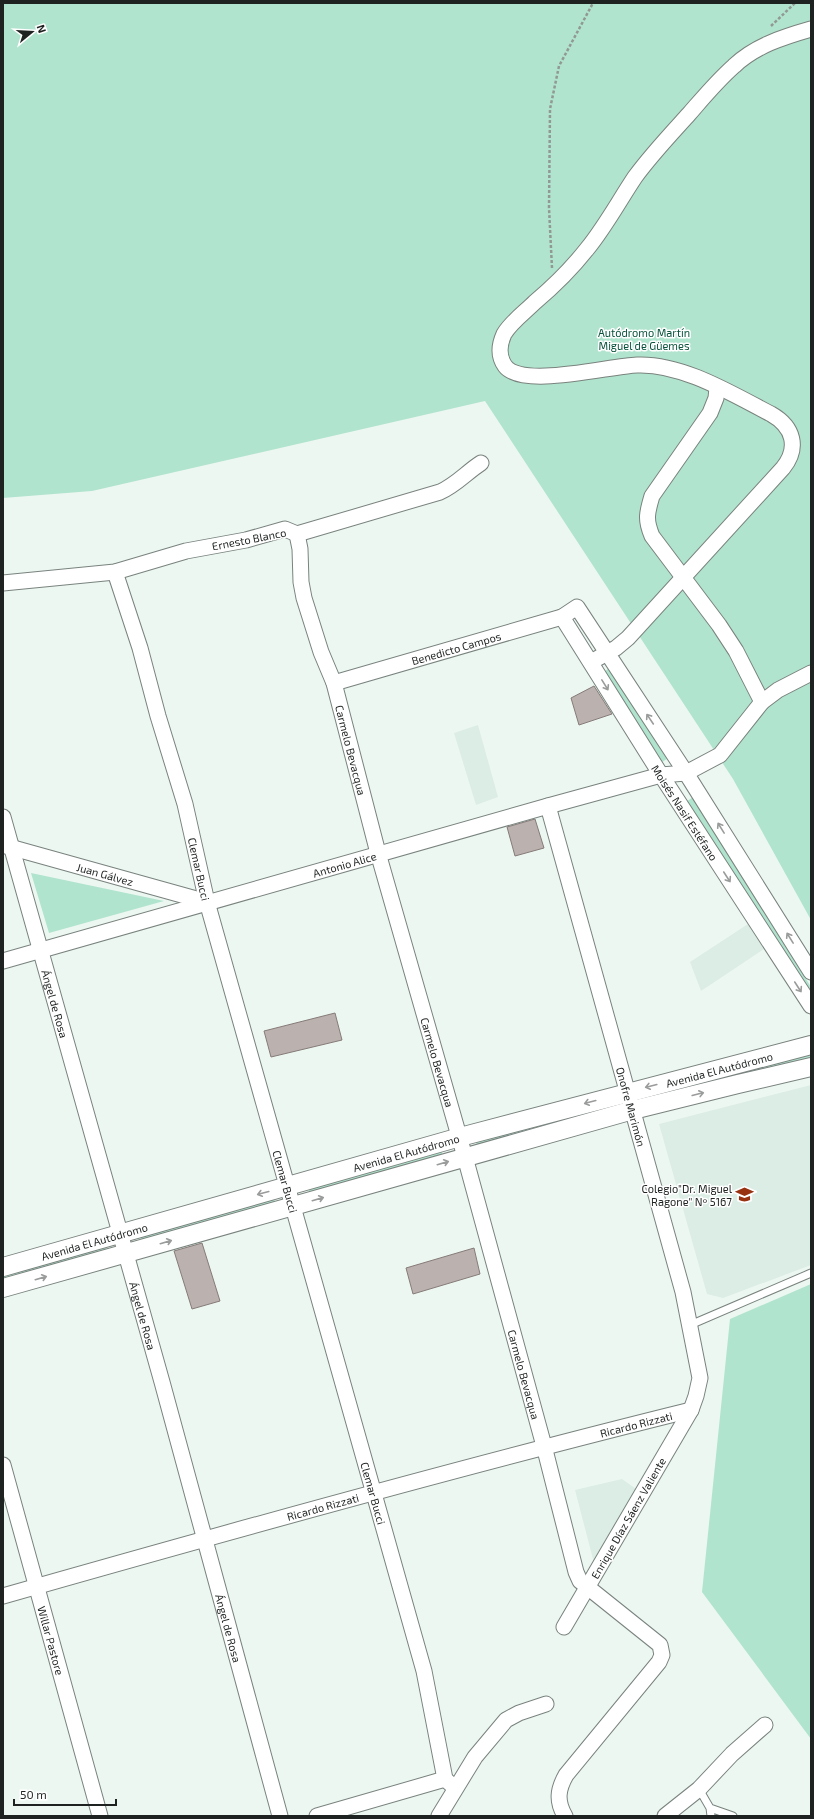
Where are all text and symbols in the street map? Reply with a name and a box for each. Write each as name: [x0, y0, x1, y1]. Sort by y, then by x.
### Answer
north arrow: [12, 12, 52, 52]
text: N: [35, 23, 49, 35]
park label: Autódromo Martín Miguel de Güemes: [598, 326, 690, 352]
street label: Ernesto Blanco: [211, 525, 287, 553]
street label: Benedicto Campos: [410, 628, 503, 667]
one-way arrow: [601, 679, 609, 690]
street label: Carmelo Bevacqua: [333, 703, 369, 796]
one-way arrow: [646, 713, 654, 725]
street label: Moisés Nasif Estéfano: [650, 762, 721, 863]
one-way arrow: [717, 823, 725, 834]
street label: Clemar Bucci: [186, 836, 213, 902]
street label: Antonio Alice: [311, 849, 378, 879]
street label: Juan Gálvez: [75, 860, 135, 888]
one-way arrow: [723, 872, 732, 883]
one-way arrow: [786, 933, 795, 944]
street label: Ángel de Rosa: [40, 968, 71, 1039]
one-way arrow: [794, 981, 802, 992]
street label: Carmelo Bevacqua: [419, 1016, 457, 1109]
street label: Avenida El Autódromo: [664, 1049, 774, 1089]
street label: Onofre Marimón: [614, 1065, 649, 1148]
one-way arrow: [645, 1082, 658, 1090]
one-way arrow: [692, 1089, 705, 1097]
one-way arrow: [584, 1099, 597, 1106]
street label: Avenida El Autódromo: [351, 1131, 461, 1174]
street label: Clemar Bucci: [271, 1149, 301, 1214]
one-way arrow: [436, 1159, 449, 1166]
place label: Colegio"Dr. Miguel Ragone" Nº 5167: [641, 1182, 733, 1208]
school or university icon: Colegio"Dr. Miguel Ragone" Nº 5167: [735, 1184, 755, 1204]
one-way arrow: [256, 1190, 269, 1198]
one-way arrow: [311, 1195, 324, 1202]
street label: Avenida El Autódromo: [40, 1220, 149, 1262]
one-way arrow: [159, 1238, 172, 1245]
one-way arrow: [34, 1274, 47, 1281]
street label: Ángel de Rosa: [128, 1280, 159, 1351]
street label: Carmelo Bevacqua: [506, 1328, 543, 1421]
street label: Ricardo Rizzati: [598, 1408, 673, 1439]
street label: Enrique Díaz Sáenz Valiente: [588, 1455, 668, 1581]
street label: Clemar Bucci: [359, 1460, 389, 1526]
street label: Ricardo Rizzati: [285, 1490, 360, 1522]
street label: Ángel de Rosa: [213, 1593, 244, 1664]
street label: Willar Pastore: [36, 1604, 67, 1677]
scale bar: [14, 1781, 116, 1807]
text: 50 m: [20, 1787, 47, 1801]

